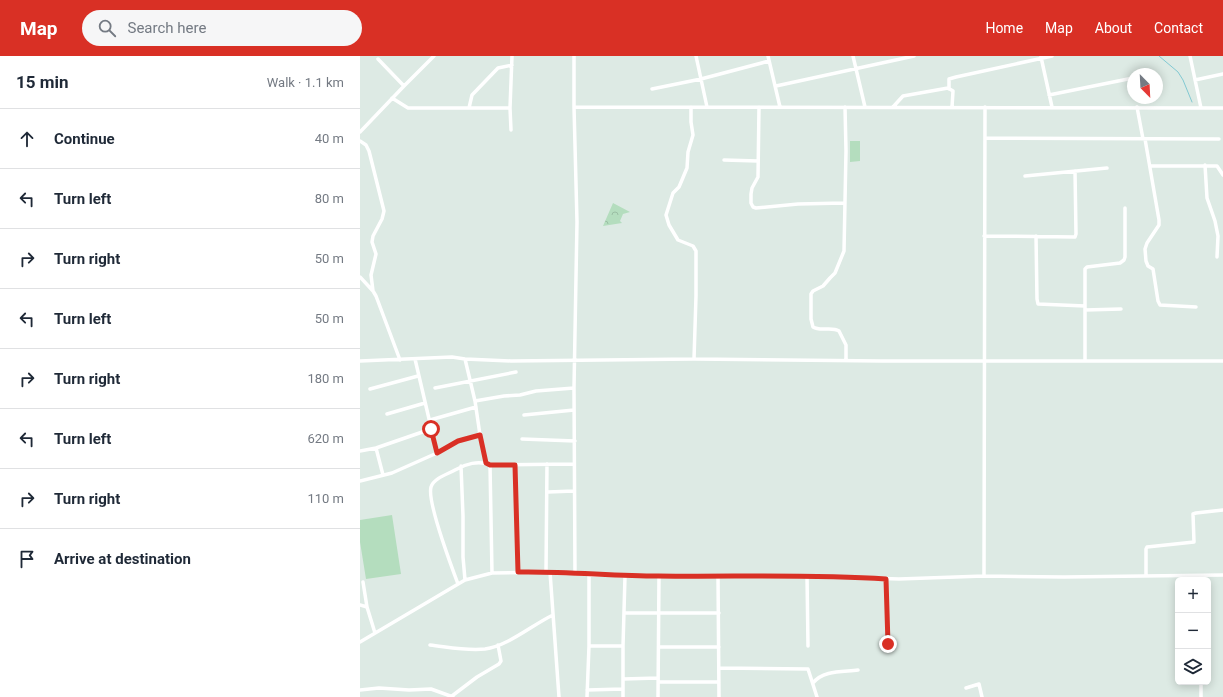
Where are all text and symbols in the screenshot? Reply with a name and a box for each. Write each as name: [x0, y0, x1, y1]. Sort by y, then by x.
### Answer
search box: [82, 10, 362, 46]
text: Map: [20, 17, 58, 40]
icon: search: [96, 17, 118, 39]
text: Search here: [128, 19, 206, 37]
text: Home: [985, 20, 1023, 36]
text: Map: [1045, 20, 1073, 36]
text: About: [1095, 20, 1132, 36]
text: Contact: [1154, 20, 1203, 36]
north arrow: [1127, 68, 1163, 104]
text: 15 min: [16, 72, 69, 92]
text: Walk · 1.1 km: [267, 75, 344, 90]
icon: ahead: [16, 128, 38, 150]
text: Continue: [54, 130, 115, 148]
text: 40 m: [315, 131, 344, 146]
icon: left: [16, 188, 38, 210]
text: Turn left: [54, 190, 111, 208]
text: 80 m: [315, 191, 344, 206]
icon: right: [16, 248, 38, 270]
text: Turn right: [54, 250, 120, 268]
text: 50 m: [315, 251, 344, 266]
icon: left: [16, 308, 38, 330]
text: Turn left: [54, 310, 111, 328]
text: 50 m: [315, 311, 344, 326]
icon: right: [16, 368, 38, 390]
text: Turn right: [54, 370, 120, 388]
text: 180 m: [307, 371, 344, 386]
route start: [422, 420, 440, 438]
icon: left: [16, 428, 38, 450]
text: Turn left: [54, 430, 111, 448]
text: 620 m: [307, 431, 344, 446]
icon: right: [16, 488, 38, 510]
text: Turn right: [54, 490, 120, 508]
text: 110 m: [307, 491, 344, 506]
icon: arrive: [16, 548, 38, 570]
text: Arrive at destination: [54, 550, 191, 568]
map controls: [1175, 577, 1211, 685]
button: +: [1175, 577, 1211, 613]
button: −: [1175, 613, 1211, 649]
route end: [879, 635, 897, 653]
button: layers: [1175, 649, 1211, 685]

